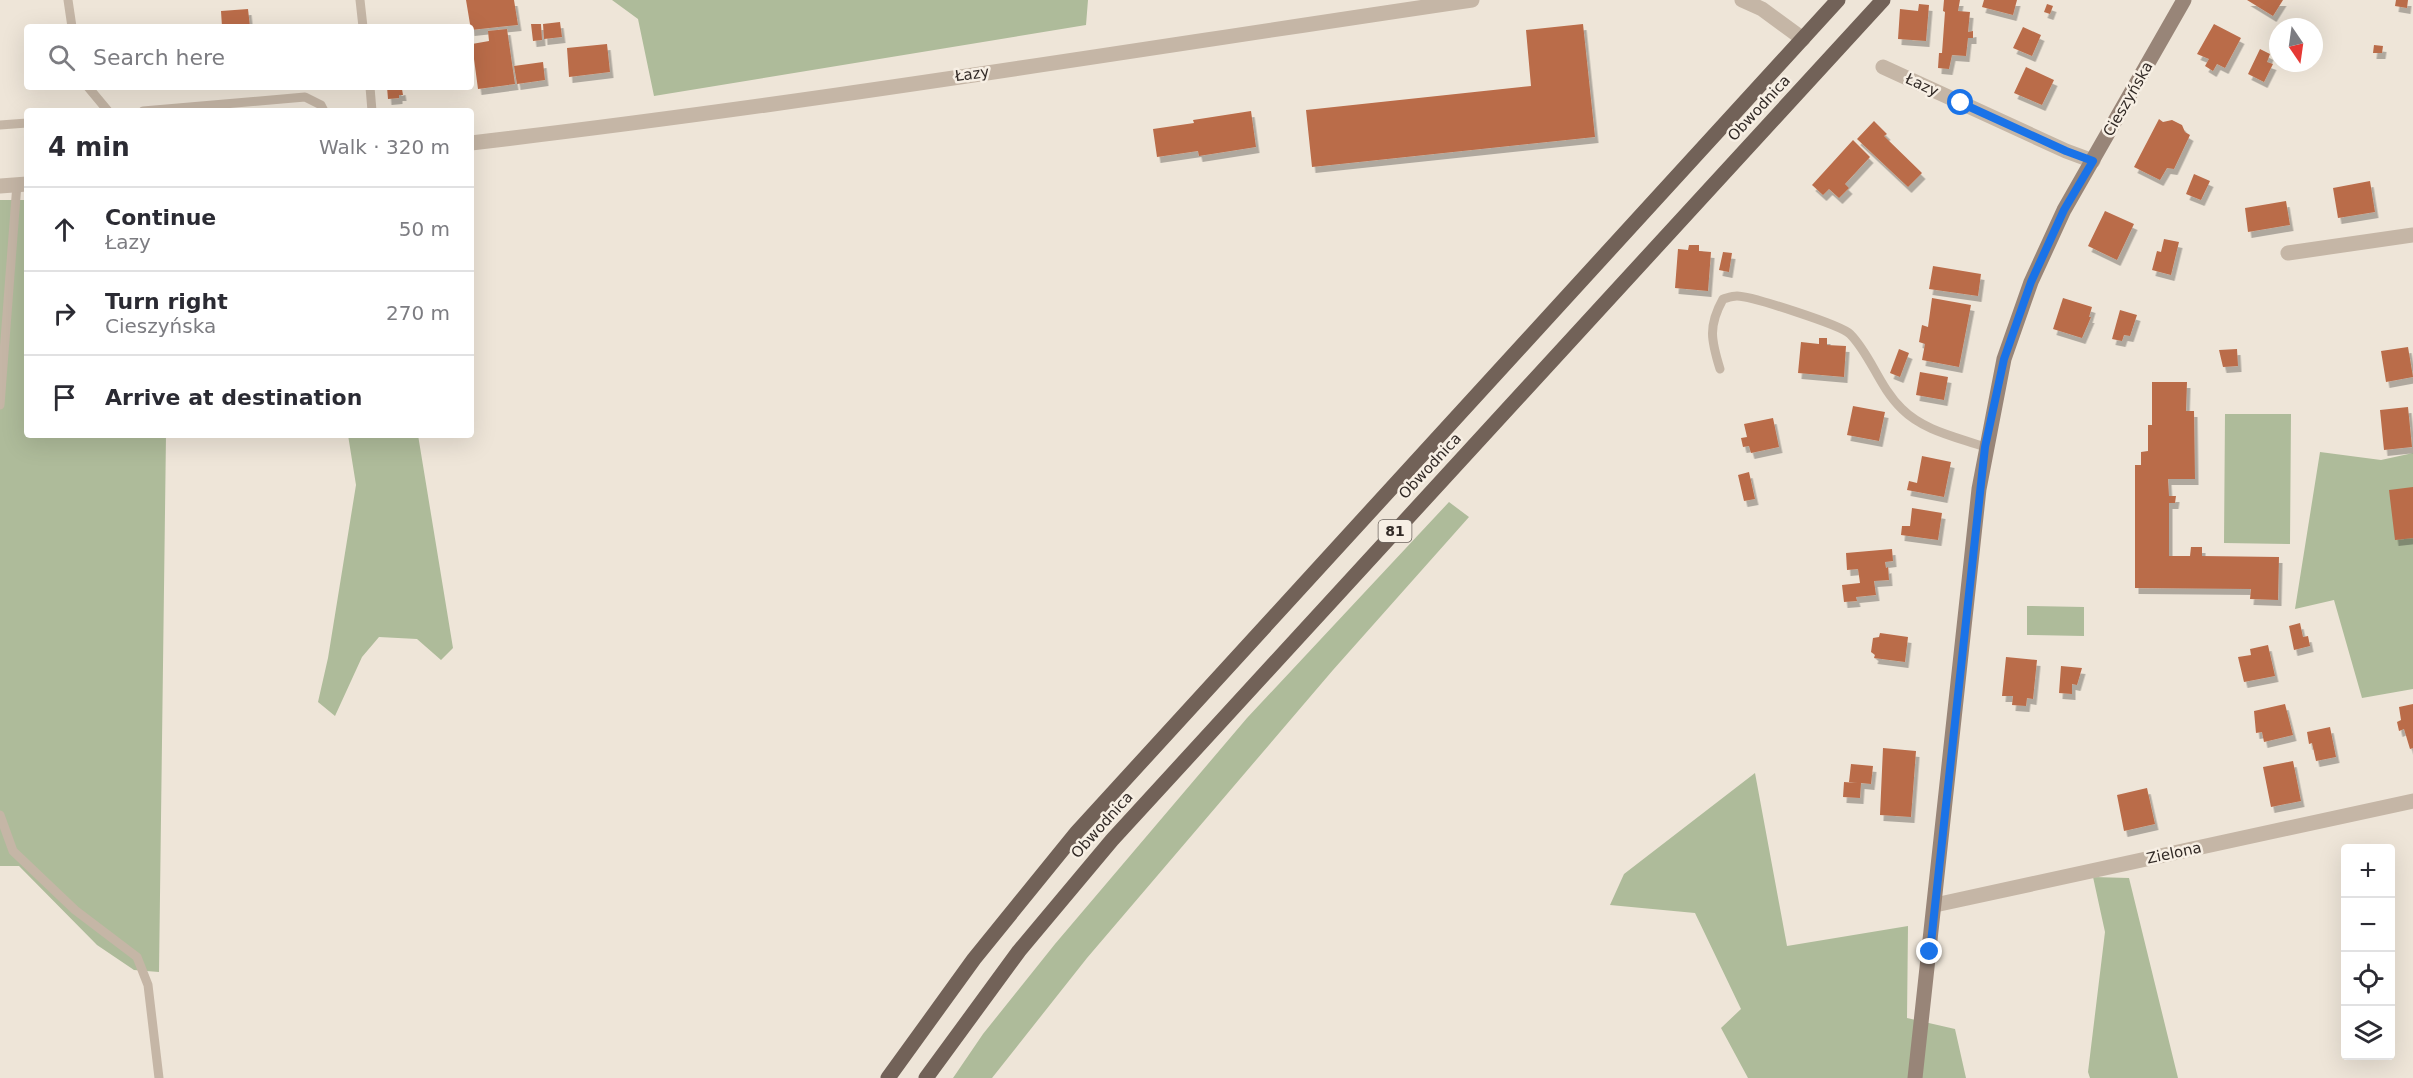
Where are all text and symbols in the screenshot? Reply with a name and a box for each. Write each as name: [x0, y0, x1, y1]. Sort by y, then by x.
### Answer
north arrow: [2269, 18, 2323, 72]
search box: [24, 24, 474, 90]
icon: search: [45, 41, 78, 74]
text: Search here: [93, 45, 225, 70]
street label: Cieszyńska: [2099, 58, 2157, 140]
street label: Łazy: [953, 63, 990, 85]
street label: Łazy: [1902, 69, 1941, 100]
street label: Obwodnica: [1724, 71, 1794, 145]
route start: [1947, 89, 1973, 115]
text: 4 min: [48, 132, 130, 162]
text: Walk · 320 m: [319, 135, 450, 159]
text: Continue: [105, 205, 216, 230]
icon: ahead: [48, 213, 81, 246]
text: 50 m: [399, 217, 450, 241]
text: Łazy: [105, 230, 151, 254]
text: Turn right: [105, 289, 228, 314]
icon: right: [48, 297, 81, 330]
text: 270 m: [386, 301, 450, 325]
text: Cieszyńska: [105, 314, 216, 338]
icon: arrive: [48, 381, 81, 414]
text: Arrive at destination: [105, 385, 362, 410]
street label: Obwodnica: [1395, 429, 1465, 503]
road number: 81: [1378, 520, 1412, 542]
street label: Obwodnica: [1067, 788, 1137, 862]
street label: Zielona: [2145, 838, 2203, 868]
map controls: [2341, 844, 2395, 1060]
button: +: [2341, 844, 2395, 898]
button: −: [2341, 898, 2395, 952]
route end: [1916, 938, 1942, 964]
button: locate: [2341, 952, 2395, 1006]
button: layers: [2341, 1006, 2395, 1060]

